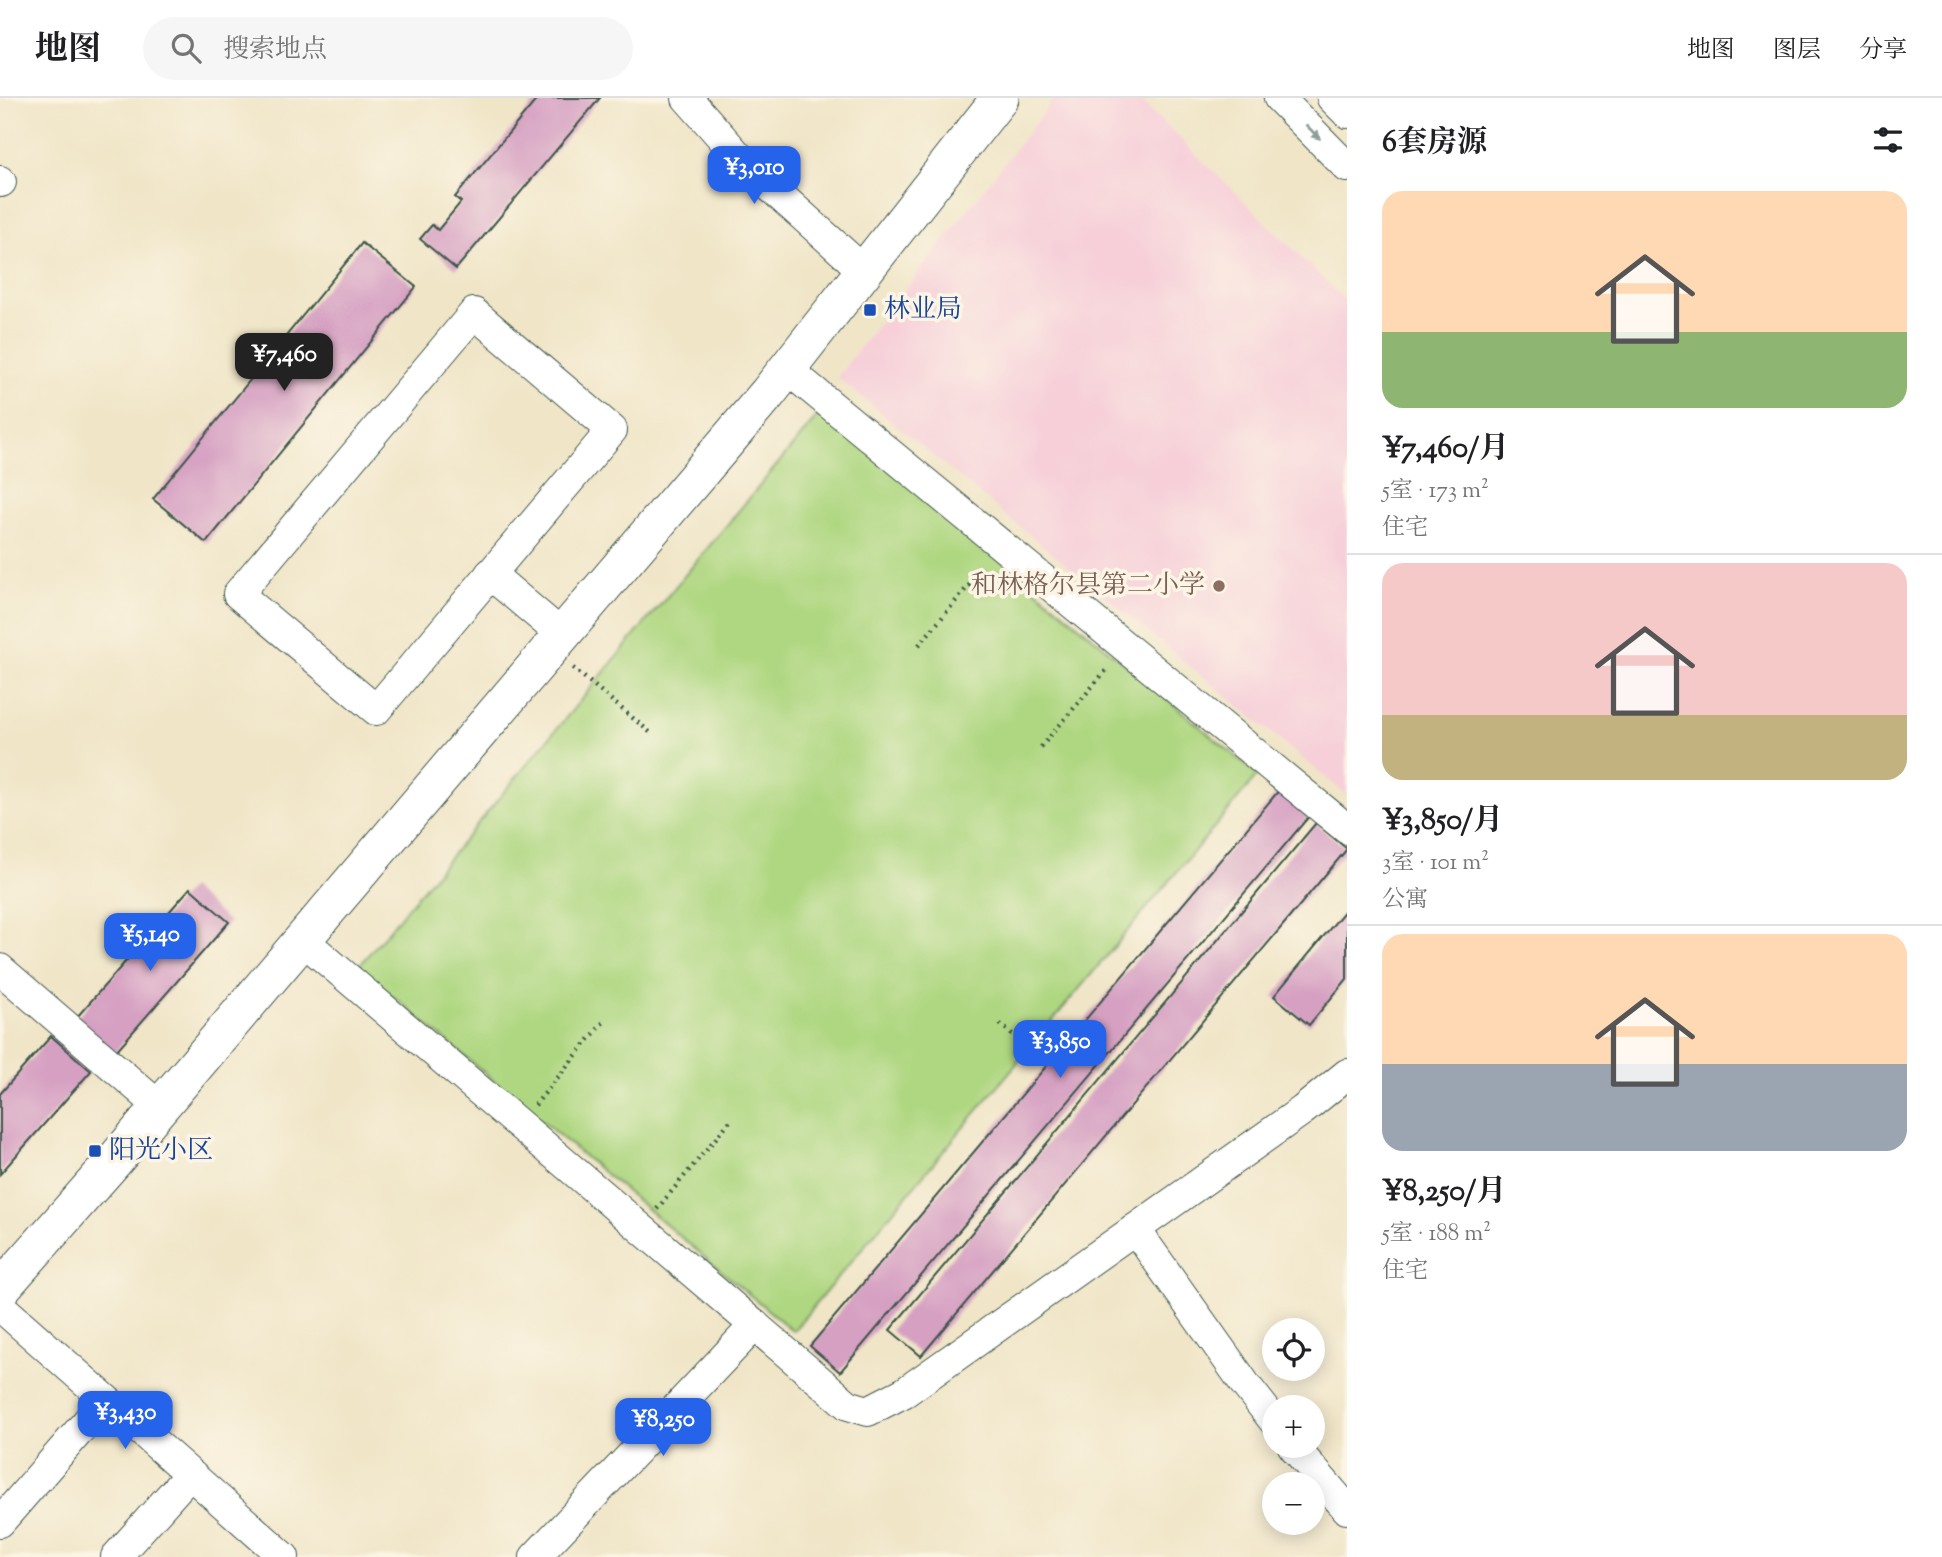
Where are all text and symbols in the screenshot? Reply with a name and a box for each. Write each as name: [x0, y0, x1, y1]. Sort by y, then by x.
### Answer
search box: [143, 17, 633, 80]
text: 地图: [35, 27, 101, 75]
icon: search: [167, 29, 205, 67]
text: 搜索地点: [223, 32, 327, 69]
text: 地图: [1687, 34, 1735, 68]
text: 图层: [1773, 34, 1821, 68]
text: 分享: [1859, 34, 1907, 68]
icon: filters: [1869, 121, 1907, 159]
text: 6套房源: [1382, 122, 1487, 165]
one-way arrow: [1304, 124, 1321, 141]
pin: ¥3,010: [697, 146, 811, 206]
text: ¥3,010: [724, 152, 784, 185]
icon: home: [1582, 236, 1708, 362]
place label: 林业局: [884, 292, 962, 329]
marker: 林业局: [862, 302, 878, 318]
pin: ¥7,460: [227, 334, 341, 393]
text: ¥7,460: [251, 339, 317, 372]
text: ¥7,460/月: [1382, 428, 1509, 471]
text: 5室 · 173 m²: [1382, 475, 1489, 508]
text: 住宅: [1382, 512, 1428, 545]
place label: 和林格尔县第二小学: [971, 568, 1205, 605]
marker: 和林格尔县第二小学: [1211, 578, 1227, 594]
icon: home: [1582, 608, 1708, 734]
text: ¥3,850/月: [1382, 800, 1503, 843]
text: 3室 · 101 m²: [1382, 847, 1489, 880]
text: 公寓: [1382, 884, 1428, 917]
pin: ¥5,140: [93, 914, 207, 973]
text: ¥5,140: [120, 919, 180, 952]
icon: home: [1582, 979, 1708, 1105]
pin: ¥3,850: [1003, 1020, 1117, 1080]
text: ¥3,850: [1029, 1026, 1091, 1059]
place label: 阳光小区: [109, 1133, 213, 1170]
marker: 阳光小区: [87, 1143, 103, 1159]
text: ¥8,250/月: [1382, 1171, 1506, 1214]
text: 5室 · 188 m²: [1382, 1218, 1491, 1251]
text: 住宅: [1382, 1255, 1428, 1288]
map controls: [1262, 1318, 1325, 1535]
button: locate: [1262, 1318, 1325, 1381]
pin: ¥3,430: [68, 1392, 182, 1451]
button: +: [1262, 1395, 1325, 1458]
text: ¥3,430: [94, 1397, 156, 1430]
pin: ¥8,250: [606, 1398, 720, 1458]
text: ¥8,250: [631, 1404, 695, 1437]
button: −: [1262, 1472, 1325, 1535]

